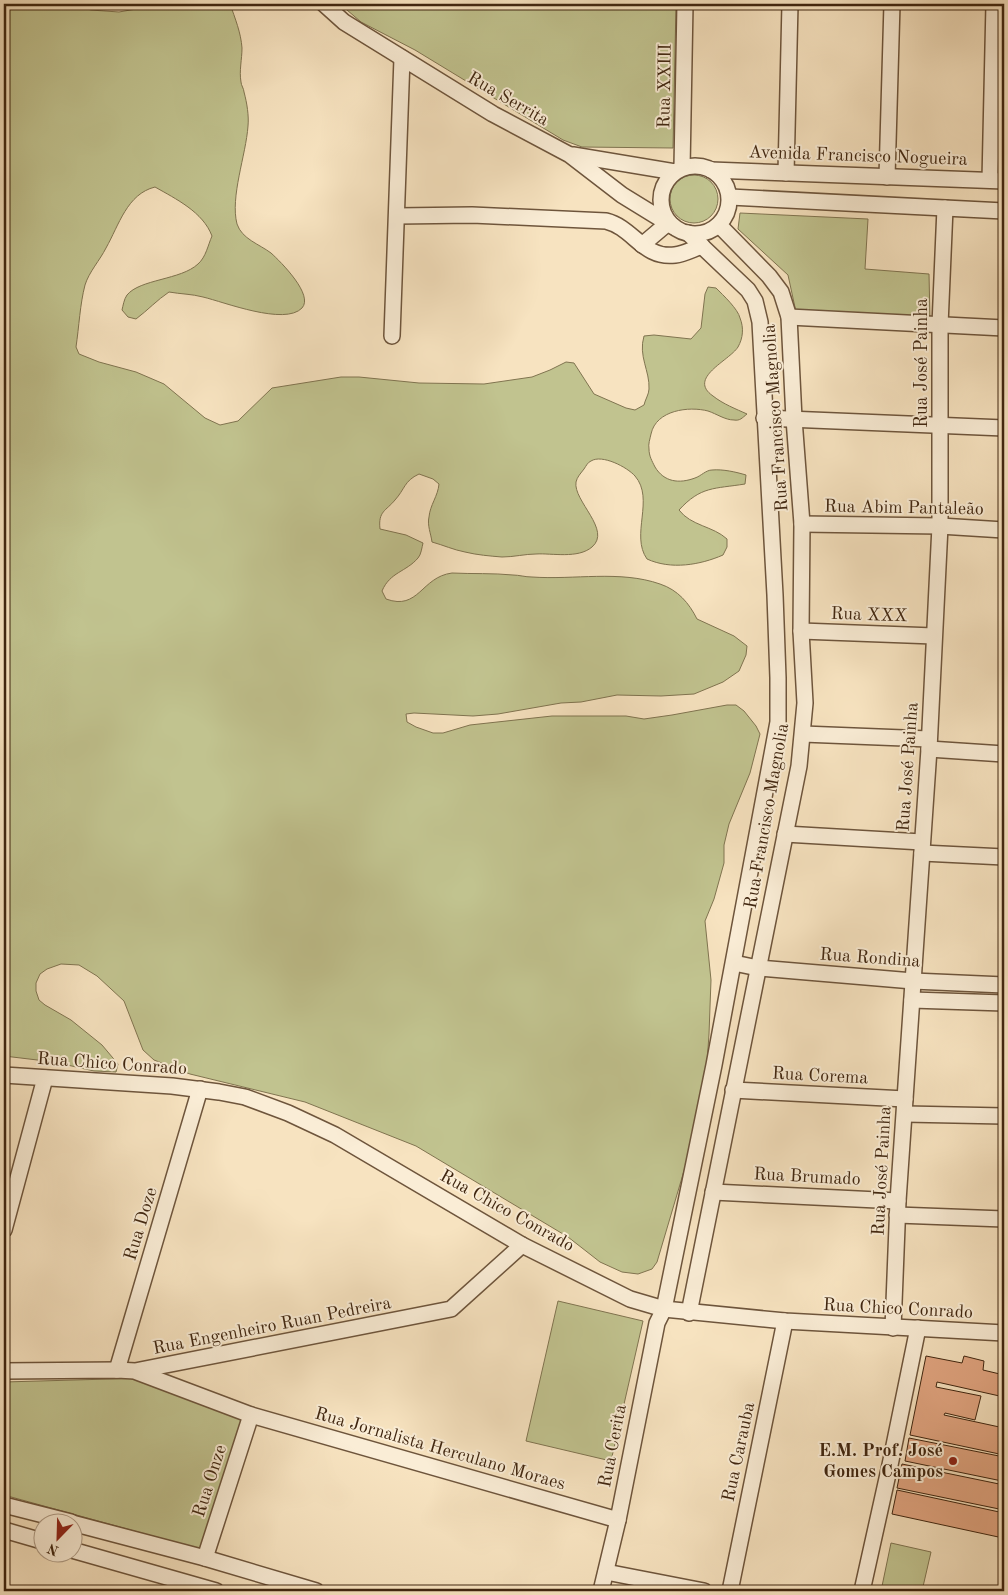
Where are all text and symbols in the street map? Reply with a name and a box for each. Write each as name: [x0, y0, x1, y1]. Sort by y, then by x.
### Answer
street label: Rua XXIII: [655, 43, 675, 129]
street label: Rua Serrita: [464, 69, 552, 130]
street label: Avenida Francisco Nogueira: [748, 143, 968, 169]
street label: Rua José Painha: [913, 298, 931, 428]
street label: Rua Francisco Magnolia: [760, 324, 792, 512]
street label: Rua Abim Pantaleão: [824, 498, 984, 518]
street label: Rua XXX: [830, 605, 908, 625]
street label: Rua José Painha: [894, 702, 922, 832]
street label: Rua Francisco Magnolia: [742, 722, 792, 910]
street label: Rua Rondina: [819, 946, 921, 971]
street label: Rua Chico Conrado: [36, 1050, 188, 1078]
street label: Rua Corema: [771, 1064, 869, 1088]
street label: Rua José Painha: [870, 1106, 894, 1236]
street label: Rua Brumado: [753, 1165, 861, 1189]
street label: Rua Chico Conrado: [437, 1167, 577, 1255]
street label: Rua Doze: [121, 1185, 161, 1263]
street label: Rua Engenheiro Ruan Pedreira: [151, 1294, 393, 1358]
street label: Rua Chico Conrado: [822, 1296, 974, 1322]
street label: Rua Carauba: [720, 1400, 758, 1503]
street label: Rua Cerita: [596, 1403, 630, 1489]
street label: Rua Jornalista Herculano Moraes: [313, 1405, 568, 1494]
place label: E.M. Prof. José Gomes Campos: [819, 1442, 943, 1481]
street label: Rua Onze: [190, 1443, 230, 1519]
marker: E.M. Prof. José Gomes Campos: [947, 1455, 959, 1467]
north arrow: [32, 1512, 82, 1562]
text: N: [45, 1540, 61, 1558]

